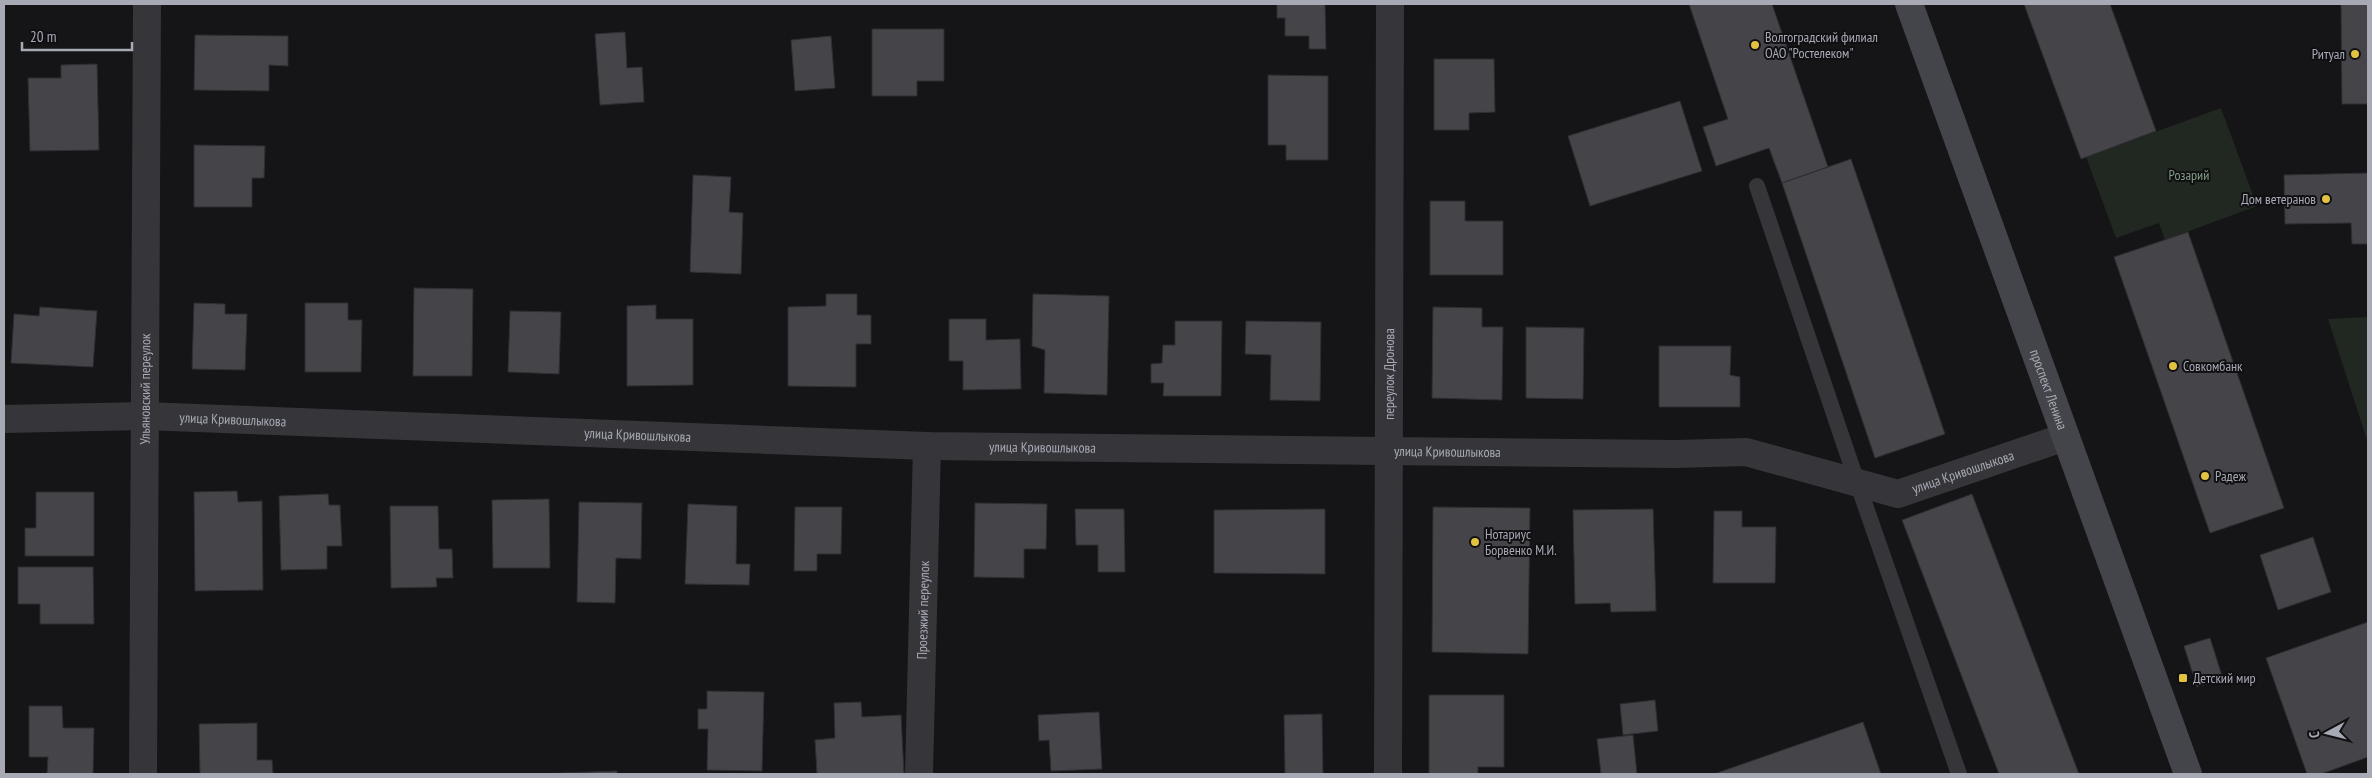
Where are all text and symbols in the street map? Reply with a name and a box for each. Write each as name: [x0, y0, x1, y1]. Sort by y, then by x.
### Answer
scale bar: [22, 20, 132, 52]
text: 20 m: [30, 27, 56, 46]
place label: Волгоградский филиал ОАО "Ростелеком": [1765, 28, 1878, 62]
marker: Волгоградский филиал ОАО "Ростелеком": [1749, 39, 1761, 51]
place label: Ритуал: [2312, 45, 2345, 63]
marker: Ритуал: [2349, 48, 2361, 60]
park label: Розарий: [2169, 166, 2209, 184]
place label: Дом ветеранов: [2241, 190, 2316, 208]
marker: Дом ветеранов: [2320, 193, 2332, 205]
street label: переулок Дронова: [1380, 328, 1398, 420]
street label: Ульяновский переулок: [136, 333, 154, 445]
street label: проспект Ленина: [2026, 347, 2071, 432]
place label: Совкомбанк: [2183, 357, 2243, 375]
marker: Совкомбанк: [2167, 360, 2179, 372]
street label: улица Кривошлыкова: [179, 408, 287, 430]
street label: улица Кривошлыкова: [584, 424, 691, 446]
street label: улица Кривошлыкова: [989, 438, 1096, 457]
street label: улица Кривошлыкова: [1394, 442, 1501, 461]
street label: улица Кривошлыкова: [1909, 446, 2016, 498]
place label: Радеж: [2215, 467, 2246, 485]
marker: Радеж: [2199, 470, 2211, 482]
place label: Нотариус Борвенко М.И.: [1485, 525, 1557, 559]
marker: Нотариус Борвенко М.И.: [1469, 536, 1481, 548]
street label: Проезжий переулок: [913, 560, 933, 660]
place label: Детский мир: [2193, 669, 2256, 687]
marker: Детский мир: [2177, 672, 2189, 684]
north arrow: [2302, 708, 2352, 758]
text: С: [2305, 730, 2323, 739]

